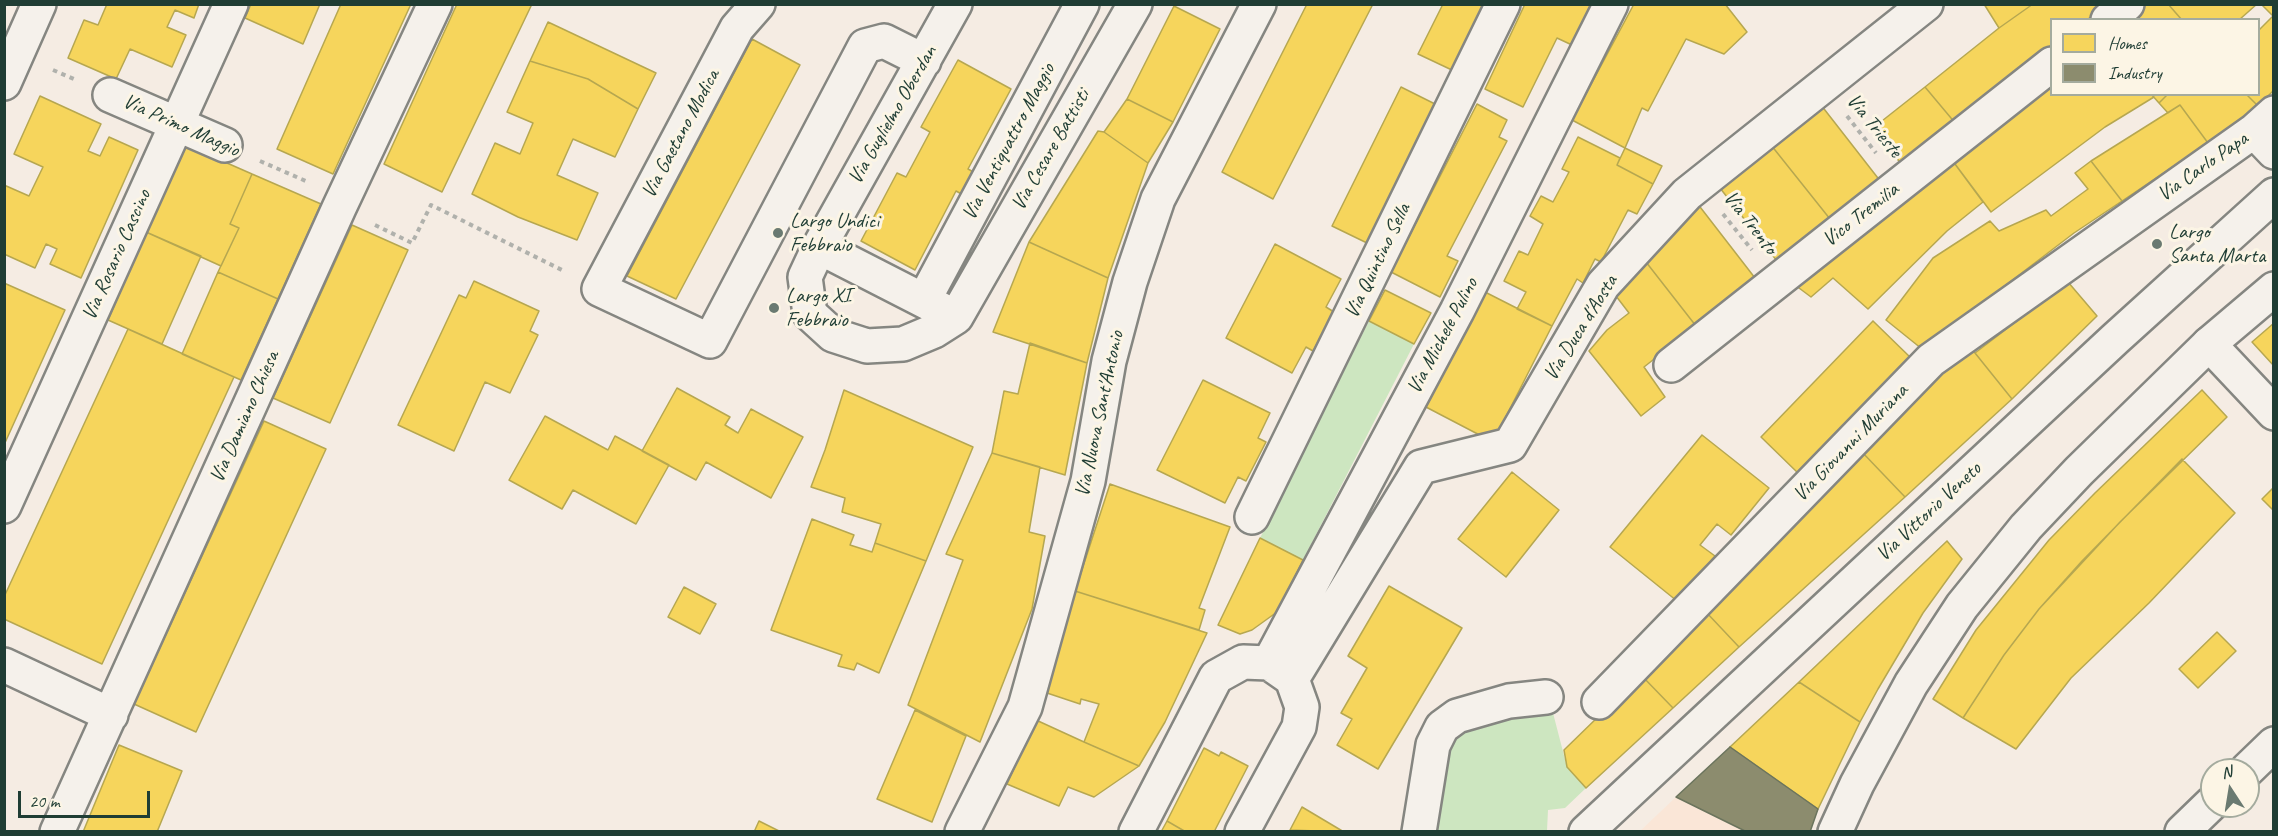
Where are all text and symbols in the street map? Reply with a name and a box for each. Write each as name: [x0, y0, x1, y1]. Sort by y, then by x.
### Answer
legend: [2050, 18, 2260, 96]
text: Homes: [2108, 32, 2147, 54]
street label: Via Guglielmo Oberdan: [843, 41, 943, 189]
street label: Via Ventiquattro Maggio: [957, 59, 1061, 225]
text: Industry: [2108, 62, 2162, 84]
street label: Via Gaetano Modica: [637, 65, 725, 203]
street label: Via Cesare Battisti: [1006, 85, 1096, 215]
street label: Via Primo Maggio: [119, 89, 243, 163]
street label: Via Trieste: [1841, 89, 1907, 163]
street label: Via Carlo Papa: [2153, 127, 2253, 207]
street label: Vico Tremilia: [1818, 177, 1904, 253]
street label: Via Rosario Cascino: [77, 186, 157, 324]
street label: Via Trento: [1717, 186, 1783, 260]
street label: Via Quintino Sella: [1339, 199, 1417, 323]
place label: Largo Undici Febbraio: [790, 208, 879, 258]
place label: Largo Santa Marta: [2169, 219, 2265, 269]
marker: Largo Undici Febbraio: [771, 226, 785, 240]
marker: Largo Santa Marta: [2150, 237, 2164, 251]
street label: Via Duca d'Aosta: [1539, 271, 1623, 385]
street label: Via Michele Pulino: [1402, 274, 1484, 398]
place label: Largo XI Febbraio: [786, 283, 851, 333]
marker: Largo XI Febbraio: [767, 301, 781, 315]
street label: Via Nuova Sant'Antonio: [1070, 329, 1130, 499]
street label: Via Damiano Chiesa: [205, 347, 285, 487]
street label: Via Giovanni Muriana: [1788, 379, 1914, 507]
street label: Via Vittorio Veneto: [1871, 457, 1987, 567]
north arrow: [2200, 758, 2260, 818]
text: N: [2220, 762, 2234, 783]
scale bar: [21, 779, 153, 817]
text: 20 m: [29, 790, 60, 812]

